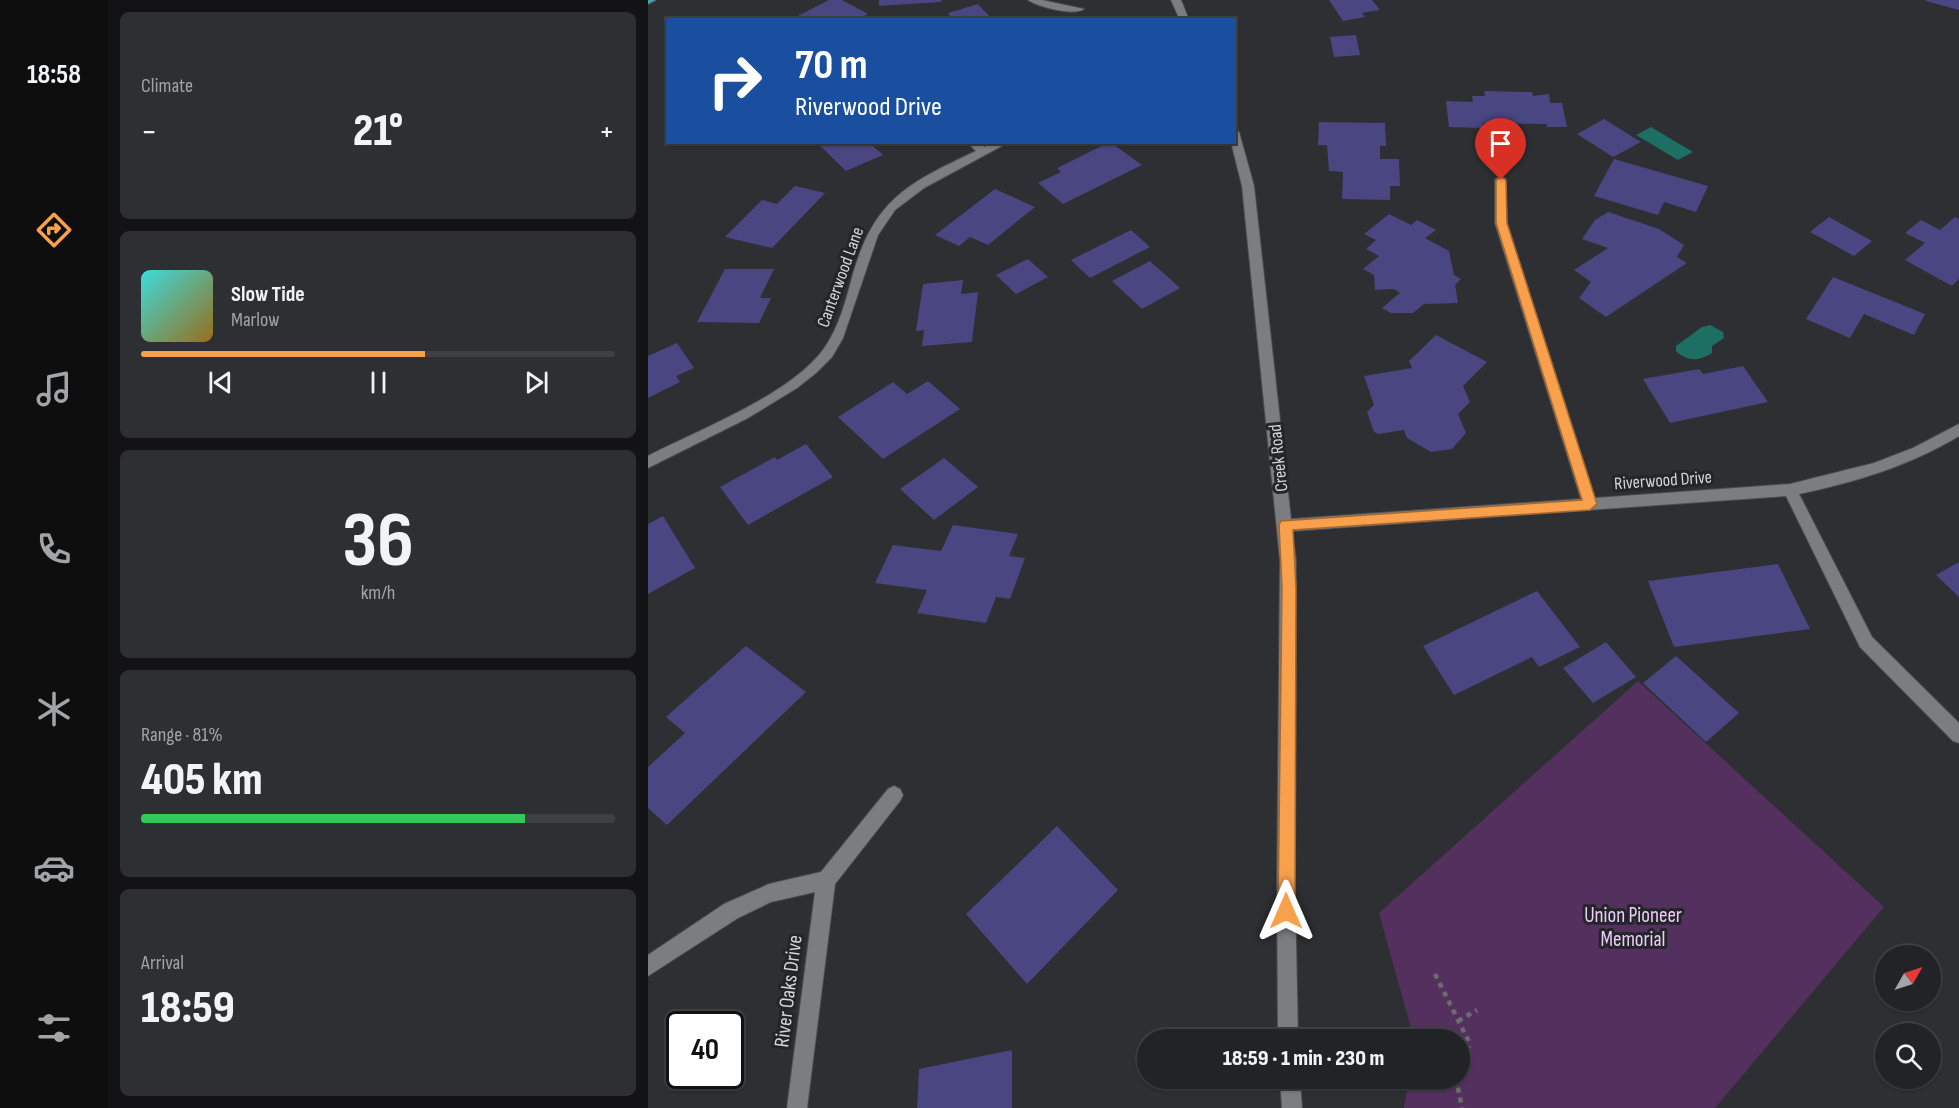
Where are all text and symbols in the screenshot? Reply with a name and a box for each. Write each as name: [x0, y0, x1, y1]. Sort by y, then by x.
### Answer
text: 70 m: [795, 40, 868, 91]
icon: right: [696, 42, 774, 120]
text: 18:58: [27, 59, 81, 91]
text: Climate: [141, 74, 193, 98]
text: Riverwood Drive: [795, 91, 942, 123]
text: 21°: [353, 104, 403, 159]
text: −: [141, 112, 157, 152]
text: +: [599, 112, 615, 152]
pin: [1475, 118, 1526, 180]
icon: arrive: [1484, 127, 1517, 160]
icon: directions: [33, 209, 75, 251]
street label: Canterwood Lane: [813, 224, 868, 330]
text: Slow Tide: [231, 281, 305, 308]
text: Marlow: [231, 308, 279, 332]
icon: previous: [204, 366, 237, 399]
icon: pause: [362, 366, 395, 399]
icon: next: [520, 366, 553, 399]
icon: music: [33, 368, 75, 410]
street label: Creek Road: [1265, 423, 1292, 493]
street label: Riverwood Drive: [1613, 467, 1713, 494]
text: 36: [342, 495, 414, 588]
icon: phone: [33, 528, 75, 570]
text: km/h: [361, 581, 395, 605]
icon: climate: [33, 688, 75, 730]
text: Range · 81%: [141, 723, 223, 747]
text: 405 km: [141, 753, 262, 808]
icon: car: [33, 847, 75, 889]
position arrow: [1254, 879, 1318, 943]
park label: Union Pioneer Memorial: [1584, 903, 1682, 952]
street label: River Oaks Drive: [769, 934, 808, 1049]
north arrow: [1875, 945, 1941, 1011]
map controls: [1875, 945, 1941, 1089]
text: Arrival: [141, 951, 184, 975]
text: 18:59: [141, 981, 235, 1036]
icon: filters: [33, 1007, 75, 1049]
speed limit sign: 40: [666, 1011, 744, 1089]
button: search: [1875, 1023, 1941, 1089]
text: 18:59 · 1 min · 230 m: [1223, 1045, 1384, 1072]

